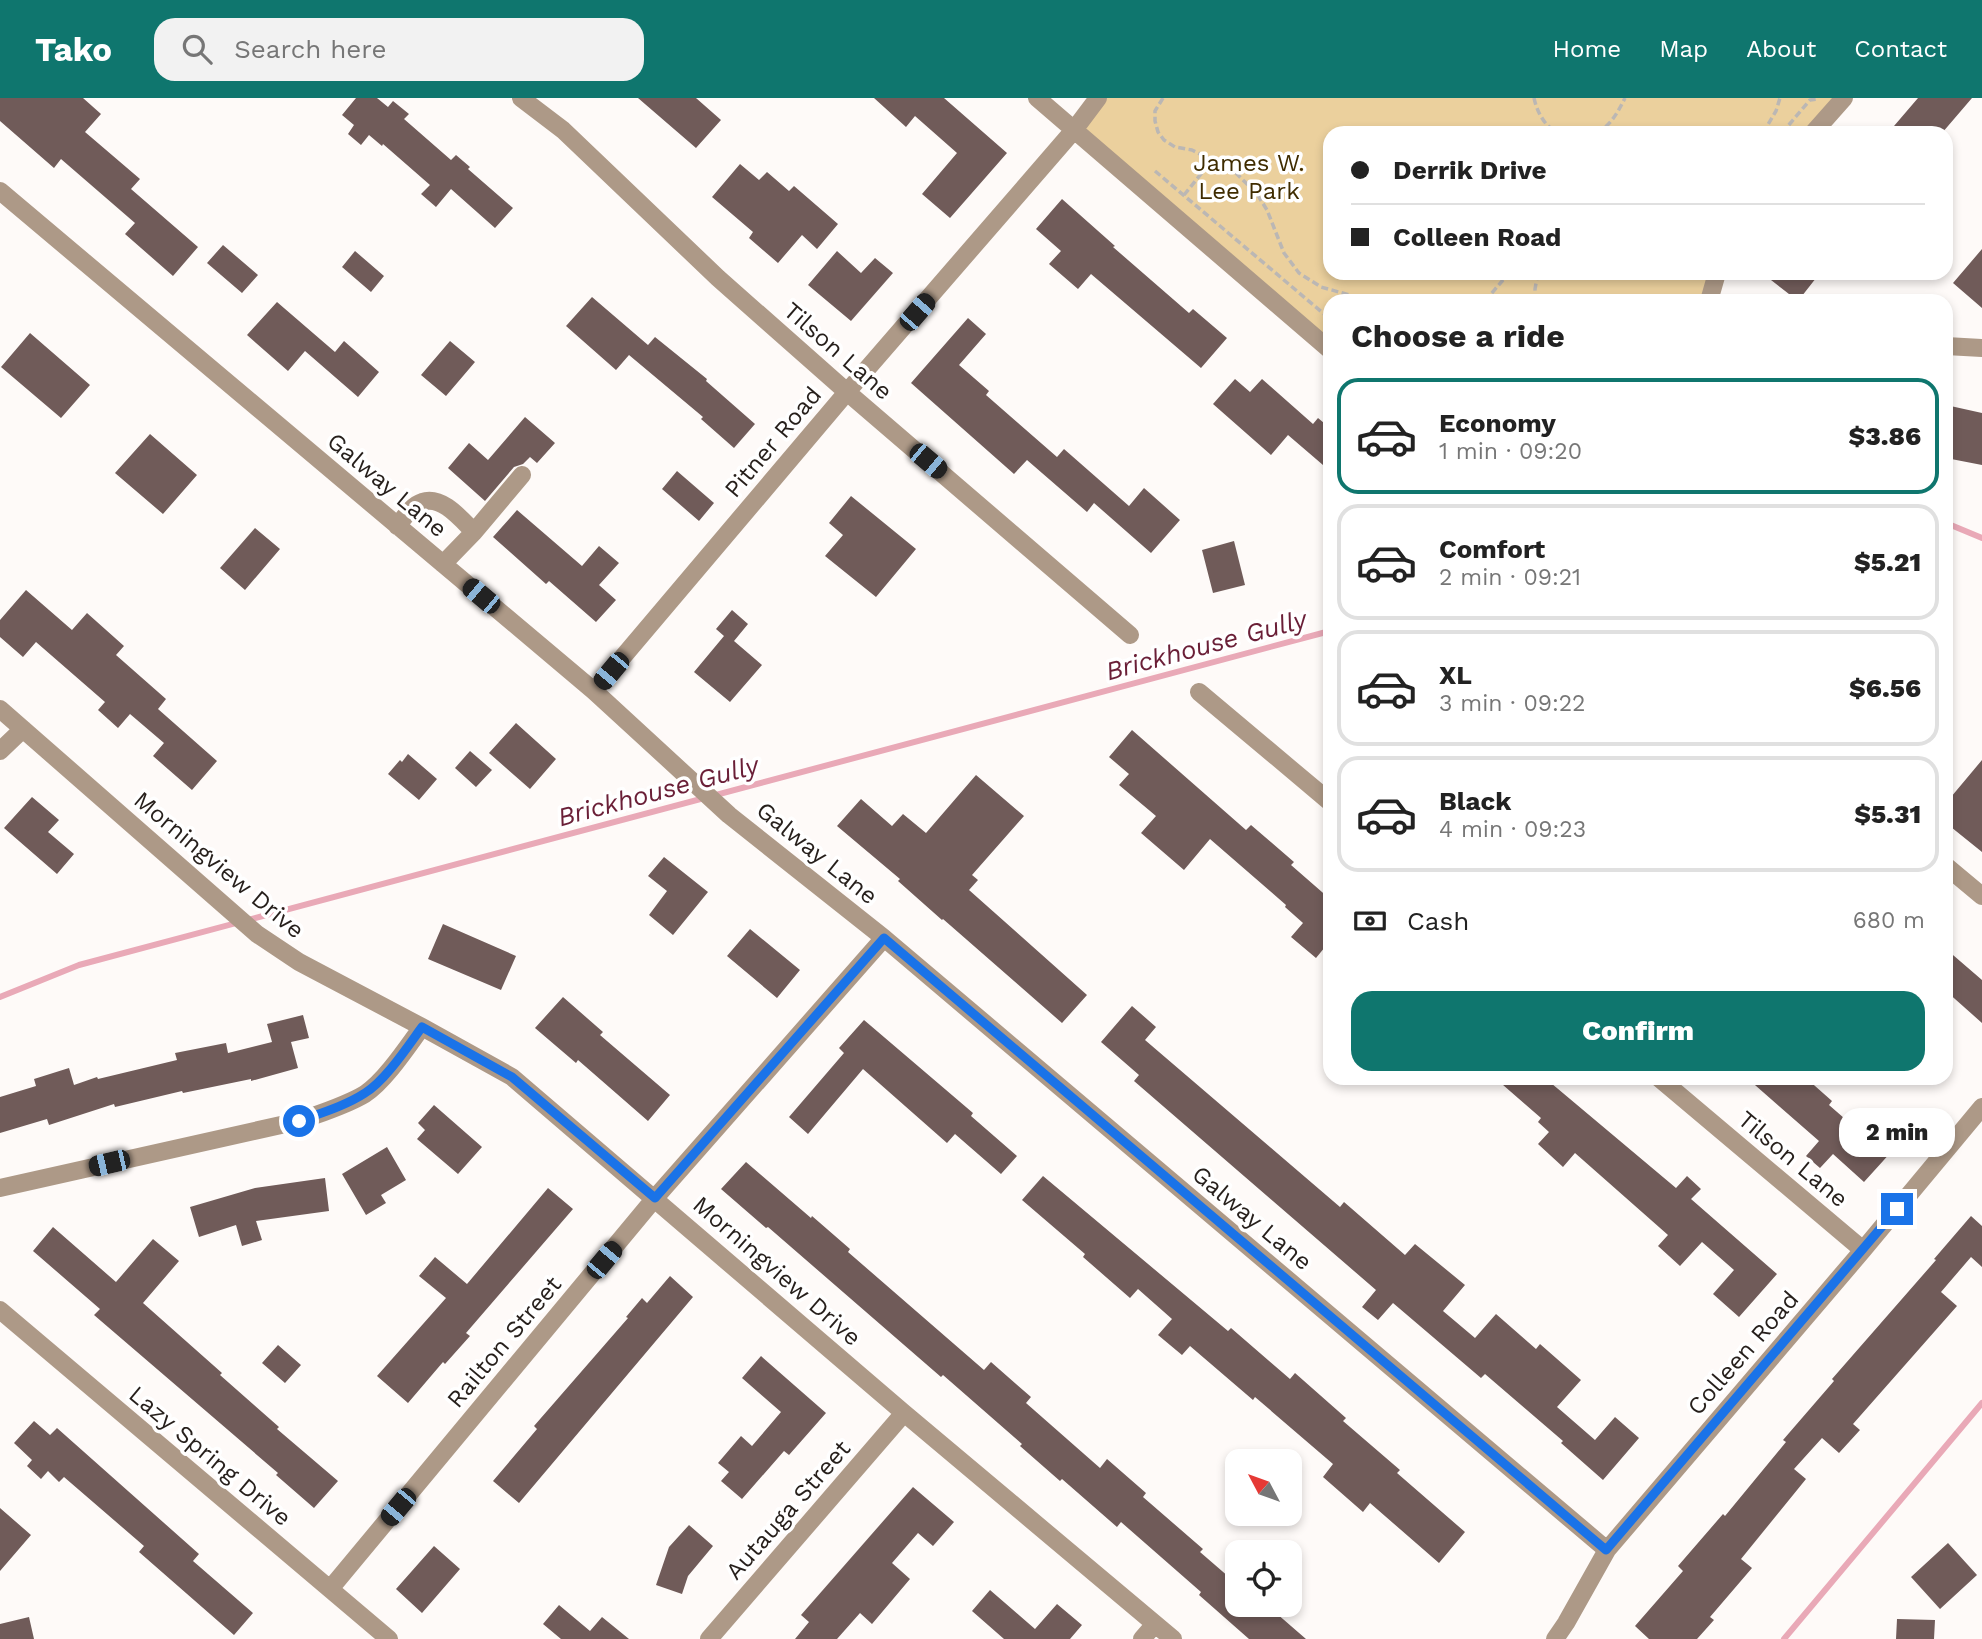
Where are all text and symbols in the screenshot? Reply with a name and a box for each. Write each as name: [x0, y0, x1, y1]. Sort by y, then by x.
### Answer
search box: [154, 18, 644, 81]
text: Tako: [35, 30, 112, 69]
icon: search: [178, 30, 216, 68]
text: Search here: [234, 34, 387, 64]
text: Home: [1553, 35, 1621, 63]
text: Map: [1659, 35, 1708, 63]
text: About: [1746, 35, 1816, 63]
text: Contact: [1854, 35, 1947, 63]
park label: James W. Lee Park: [1193, 149, 1305, 205]
text: Derrik Drive: [1393, 155, 1547, 185]
text: Colleen Road: [1393, 222, 1561, 252]
car: [896, 289, 939, 335]
street label: Tilson Lane: [778, 296, 898, 406]
text: Choose a ride: [1351, 317, 1565, 355]
street label: Pitner Road: [719, 381, 827, 503]
icon: car: [1355, 405, 1418, 468]
text: Economy: [1439, 408, 1556, 438]
text: $3.86: [1848, 421, 1921, 451]
street label: Galway Lane: [322, 427, 452, 543]
text: 1 min · 09:20: [1439, 438, 1582, 465]
car: [906, 439, 951, 483]
icon: car: [1355, 531, 1418, 594]
text: Comfort: [1439, 534, 1545, 564]
text: $5.21: [1854, 547, 1921, 577]
text: 2 min · 09:21: [1439, 564, 1581, 591]
car: [459, 574, 504, 618]
water label: Brickhouse Gully: [1102, 603, 1312, 686]
car: [590, 648, 633, 694]
icon: car: [1355, 657, 1418, 720]
text: XL: [1439, 660, 1472, 690]
text: $6.56: [1849, 673, 1921, 703]
text: 3 min · 09:22: [1439, 690, 1586, 717]
water label: Brickhouse Gully: [554, 749, 764, 832]
icon: car: [1355, 783, 1418, 846]
street label: Morningview Drive: [128, 786, 310, 944]
text: Black: [1439, 786, 1511, 816]
street label: Galway Lane: [751, 796, 883, 910]
text: $5.31: [1854, 799, 1921, 829]
text: 4 min · 09:23: [1439, 816, 1586, 843]
icon: cash: [1351, 902, 1389, 940]
text: Cash: [1407, 906, 1469, 936]
text: 680 m: [1853, 907, 1925, 934]
button: Confirm: [1351, 991, 1925, 1071]
route start: [283, 1105, 315, 1137]
street label: Tilson Lane: [1732, 1105, 1854, 1213]
callout: 2 min: [1839, 1108, 1955, 1156]
text: 2 min: [1866, 1119, 1928, 1146]
car: [87, 1148, 132, 1178]
street label: Galway Lane: [1187, 1160, 1317, 1276]
street label: Morningview Drive: [687, 1190, 867, 1352]
route end: [1881, 1193, 1913, 1225]
car: [583, 1237, 626, 1283]
street label: Railton Street: [441, 1271, 567, 1413]
street label: Colleen Road: [1682, 1285, 1804, 1421]
street label: Lazy Spring Drive: [123, 1380, 297, 1532]
street label: Autauga Street: [720, 1435, 856, 1585]
north arrow: [1225, 1449, 1302, 1526]
map controls: [1225, 1449, 1302, 1617]
car: [377, 1484, 420, 1530]
button: locate: [1225, 1540, 1302, 1617]

